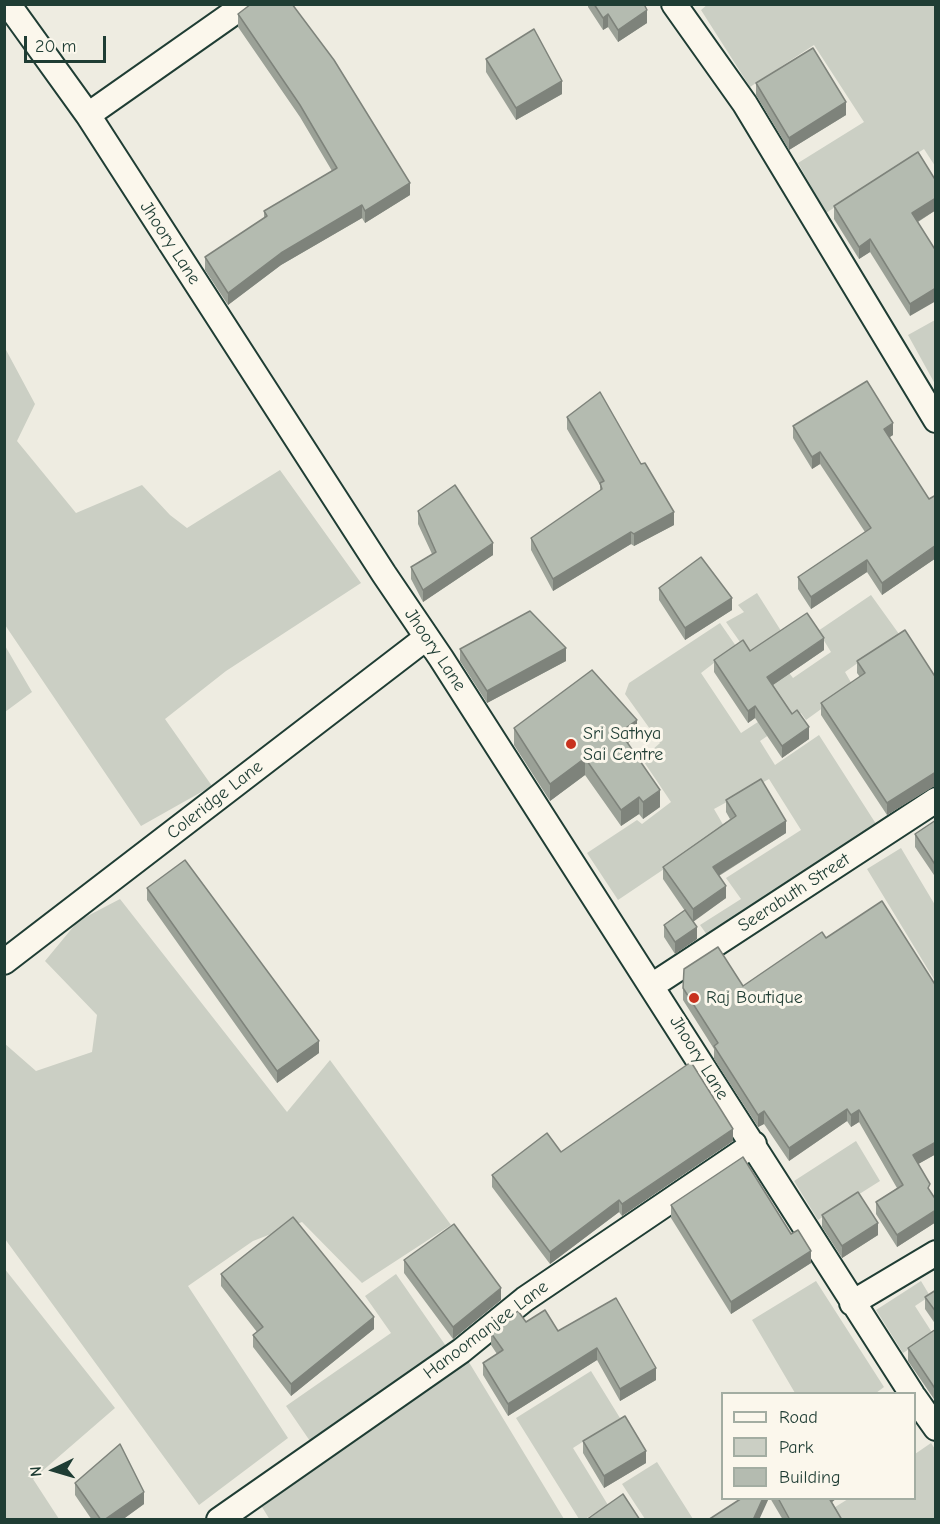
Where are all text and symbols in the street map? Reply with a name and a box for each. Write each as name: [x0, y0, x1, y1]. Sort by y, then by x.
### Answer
scale bar: [27, 24, 110, 62]
text: 20 m: [35, 36, 76, 57]
street label: Jhoory Lane: [135, 197, 205, 289]
street label: Jhoory Lane: [399, 605, 471, 695]
place label: Sri Sathya Sai Centre: [583, 723, 663, 766]
marker: Sri Sathya Sai Centre: [564, 737, 578, 751]
street label: Coleridge Lane: [163, 756, 267, 844]
street label: Seerabuth Street: [734, 849, 854, 937]
place label: Raj Boutique: [706, 987, 803, 1009]
marker: Raj Boutique: [687, 991, 701, 1005]
street label: Jhoory Lane: [665, 1012, 733, 1104]
street label: Hanoomanjee Lane: [419, 1276, 553, 1384]
legend: [721, 1392, 916, 1500]
text: Road: [779, 1407, 818, 1428]
text: Park: [779, 1437, 813, 1458]
north arrow: [24, 1440, 84, 1500]
text: N: [27, 1466, 45, 1478]
text: Building: [779, 1467, 841, 1488]

